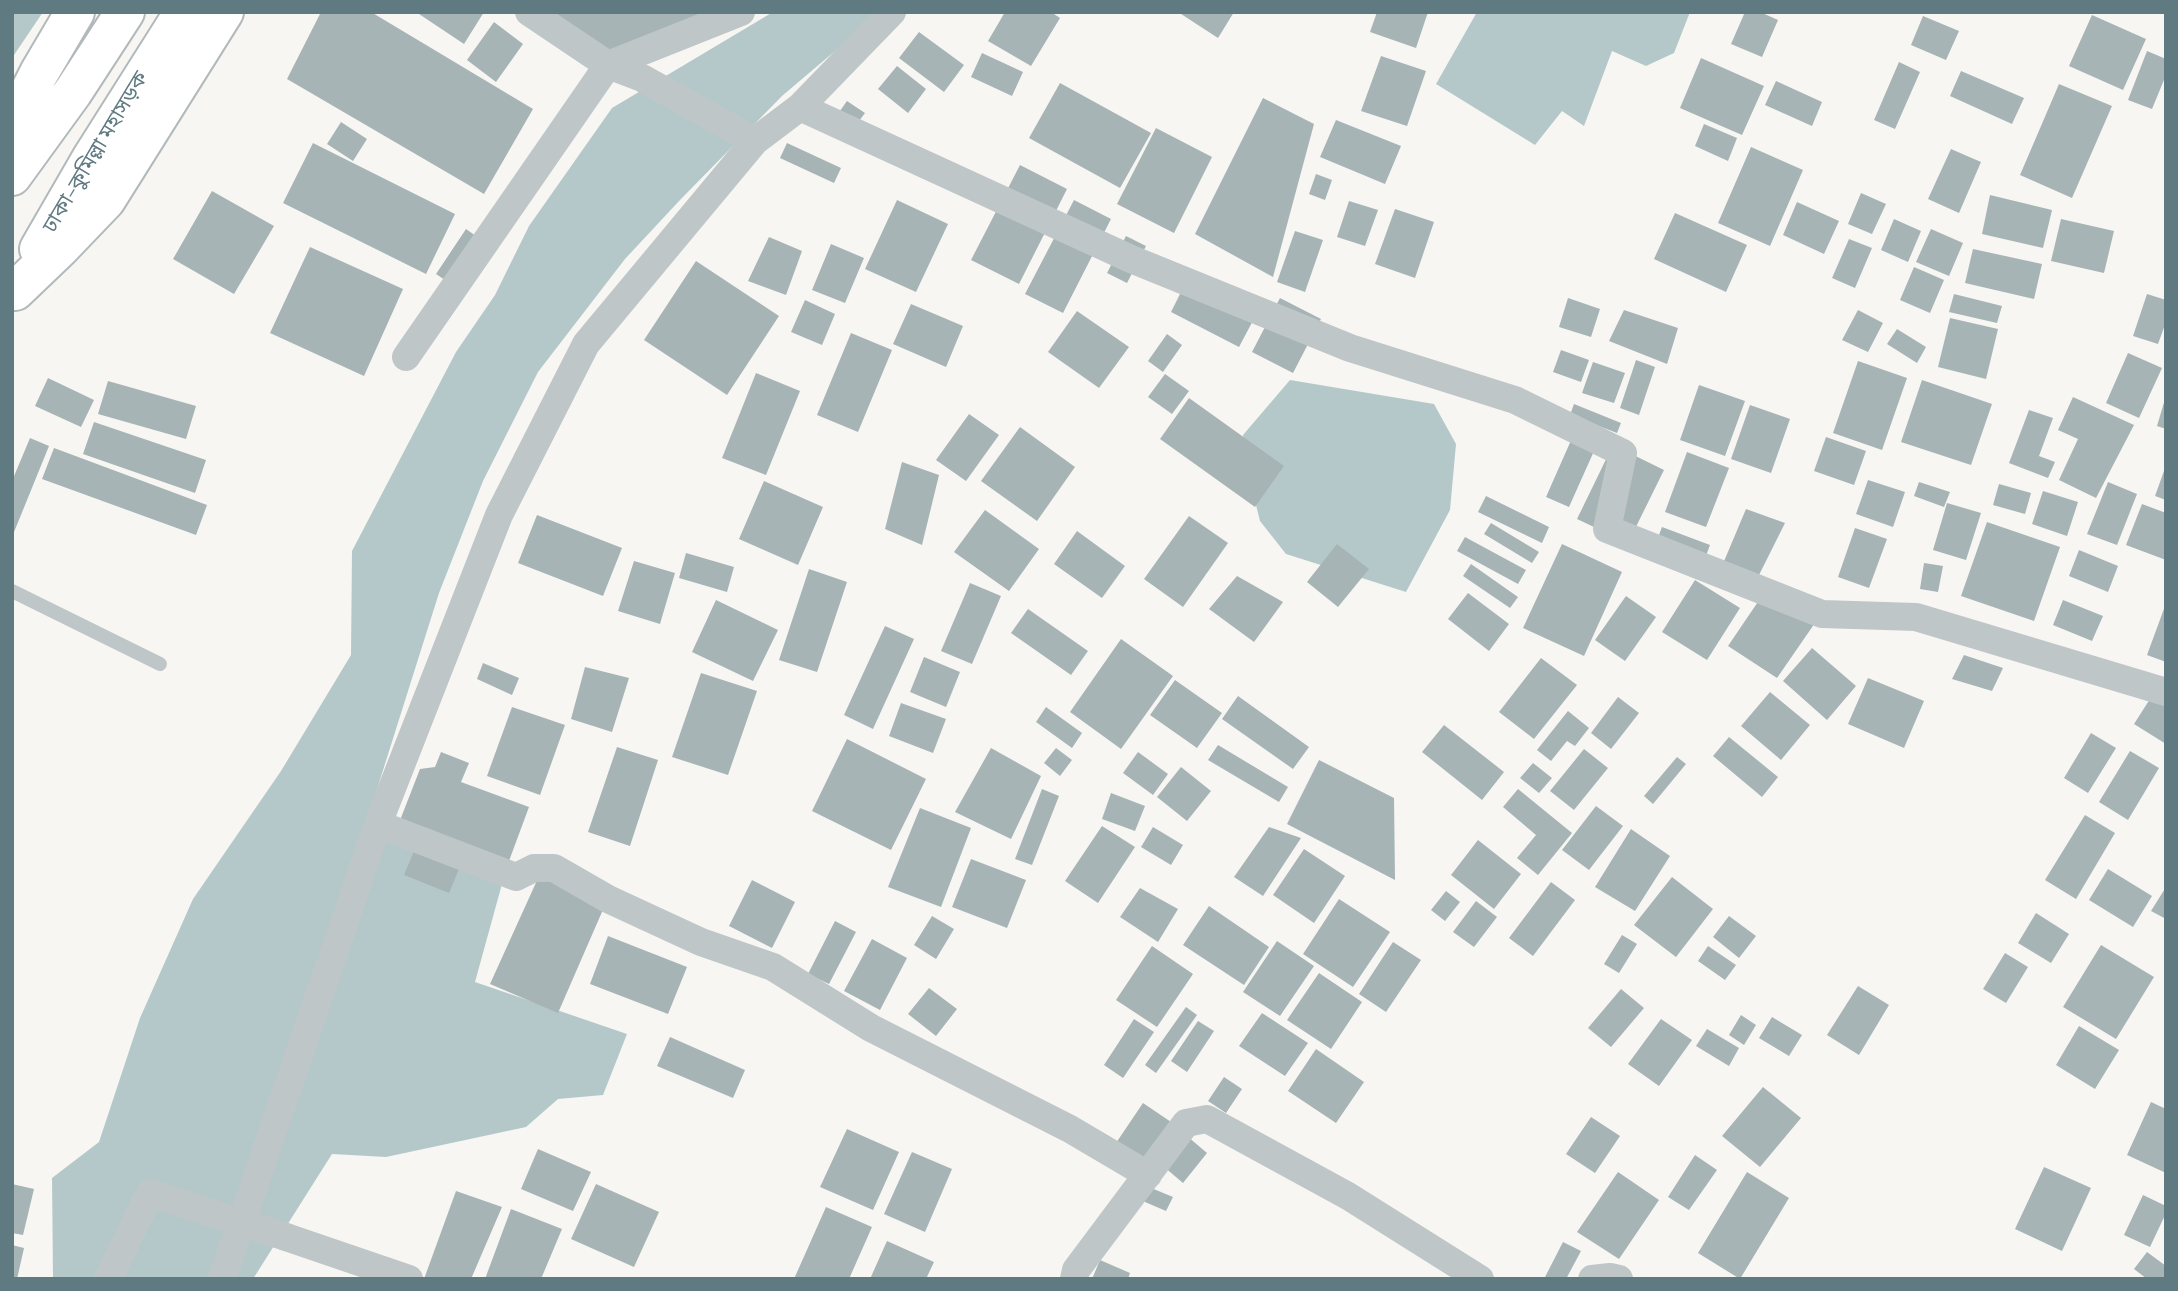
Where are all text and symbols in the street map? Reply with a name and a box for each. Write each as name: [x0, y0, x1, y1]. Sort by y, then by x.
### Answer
street label: ঢাকা–কুমিল্লা মহাসড়ক: [39, 68, 155, 238]

